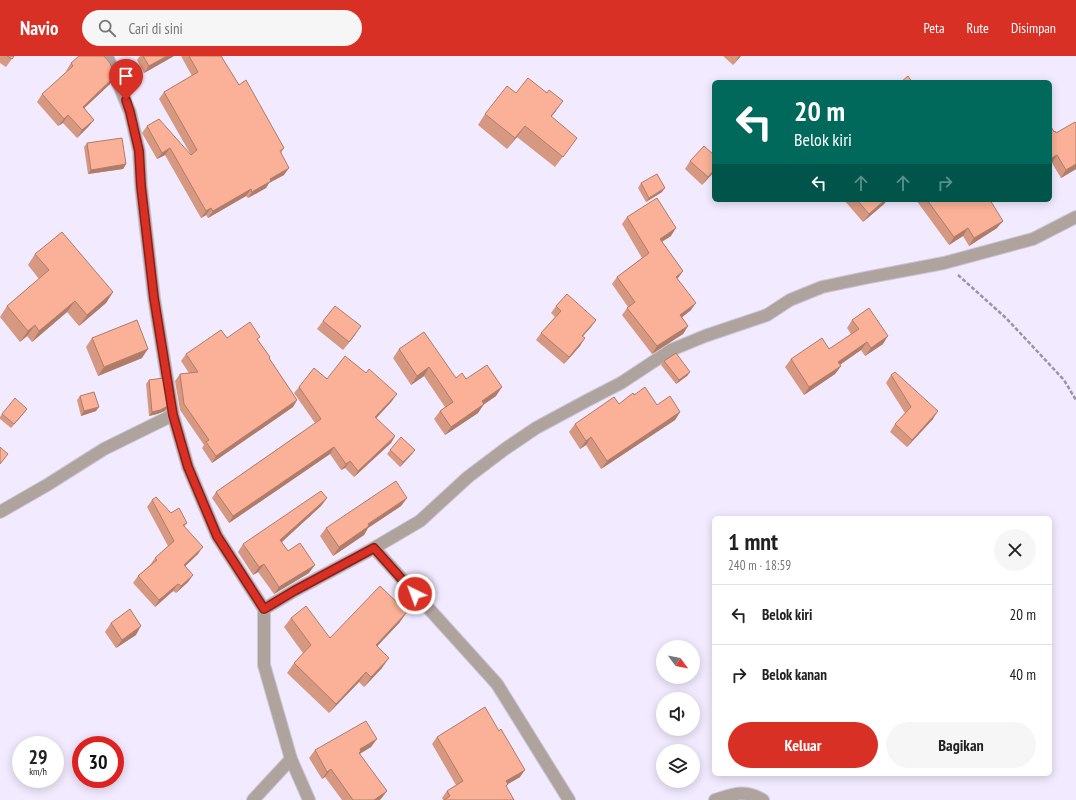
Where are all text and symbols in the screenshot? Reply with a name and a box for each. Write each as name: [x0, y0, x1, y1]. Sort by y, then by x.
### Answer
search box: [82, 10, 362, 46]
text: Navio: [20, 16, 58, 40]
icon: search: [96, 17, 118, 39]
text: Cari di sini: [128, 19, 183, 38]
text: Peta: [923, 19, 945, 37]
text: Rute: [967, 19, 989, 37]
text: Disimpan: [1011, 19, 1056, 37]
pin: [109, 59, 143, 100]
icon: arrive: [115, 65, 137, 87]
text: 20 m: [794, 92, 845, 129]
icon: left: [728, 96, 780, 148]
text: Belok kiri: [794, 128, 852, 151]
icon: left: [808, 172, 830, 194]
icon: ahead: [850, 172, 872, 194]
icon: ahead: [892, 172, 914, 194]
icon: right: [934, 172, 956, 194]
text: 1 mnt: [728, 526, 778, 557]
button: close: [994, 529, 1036, 571]
text: 240 m · 18:59: [728, 557, 791, 574]
position arrow: [394, 573, 436, 615]
icon: left: [728, 604, 750, 626]
text: Belok kiri: [762, 605, 812, 624]
text: 20 m: [1010, 605, 1036, 624]
north arrow: [656, 640, 700, 684]
map controls: [656, 640, 700, 788]
icon: right: [728, 664, 750, 686]
text: Belok kanan: [762, 665, 827, 684]
text: 40 m: [1010, 665, 1036, 684]
button: sound: [656, 692, 700, 736]
button: Keluar: [728, 722, 878, 768]
button: Bagikan: [886, 722, 1036, 768]
speed limit sign: 30: [72, 736, 124, 788]
text: 29: [28, 744, 48, 770]
button: layers: [656, 744, 700, 788]
text: km/h: [29, 765, 47, 778]

